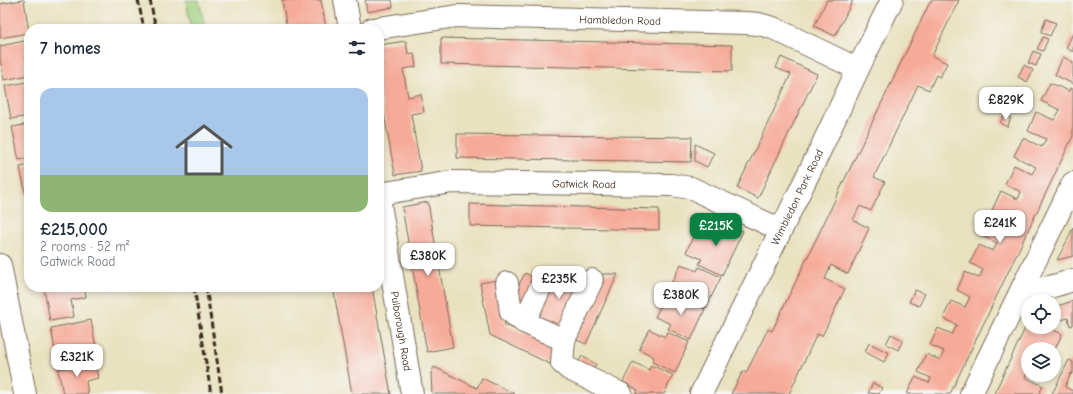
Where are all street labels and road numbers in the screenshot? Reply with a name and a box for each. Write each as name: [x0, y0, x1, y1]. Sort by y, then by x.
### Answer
street label: Hambledon Road: [579, 13, 661, 28]
street label: Wimbledon Park Road: [769, 147, 826, 247]
street label: Gatwick Road: [552, 177, 616, 191]
street label: Pulborough Road: [388, 290, 414, 372]

